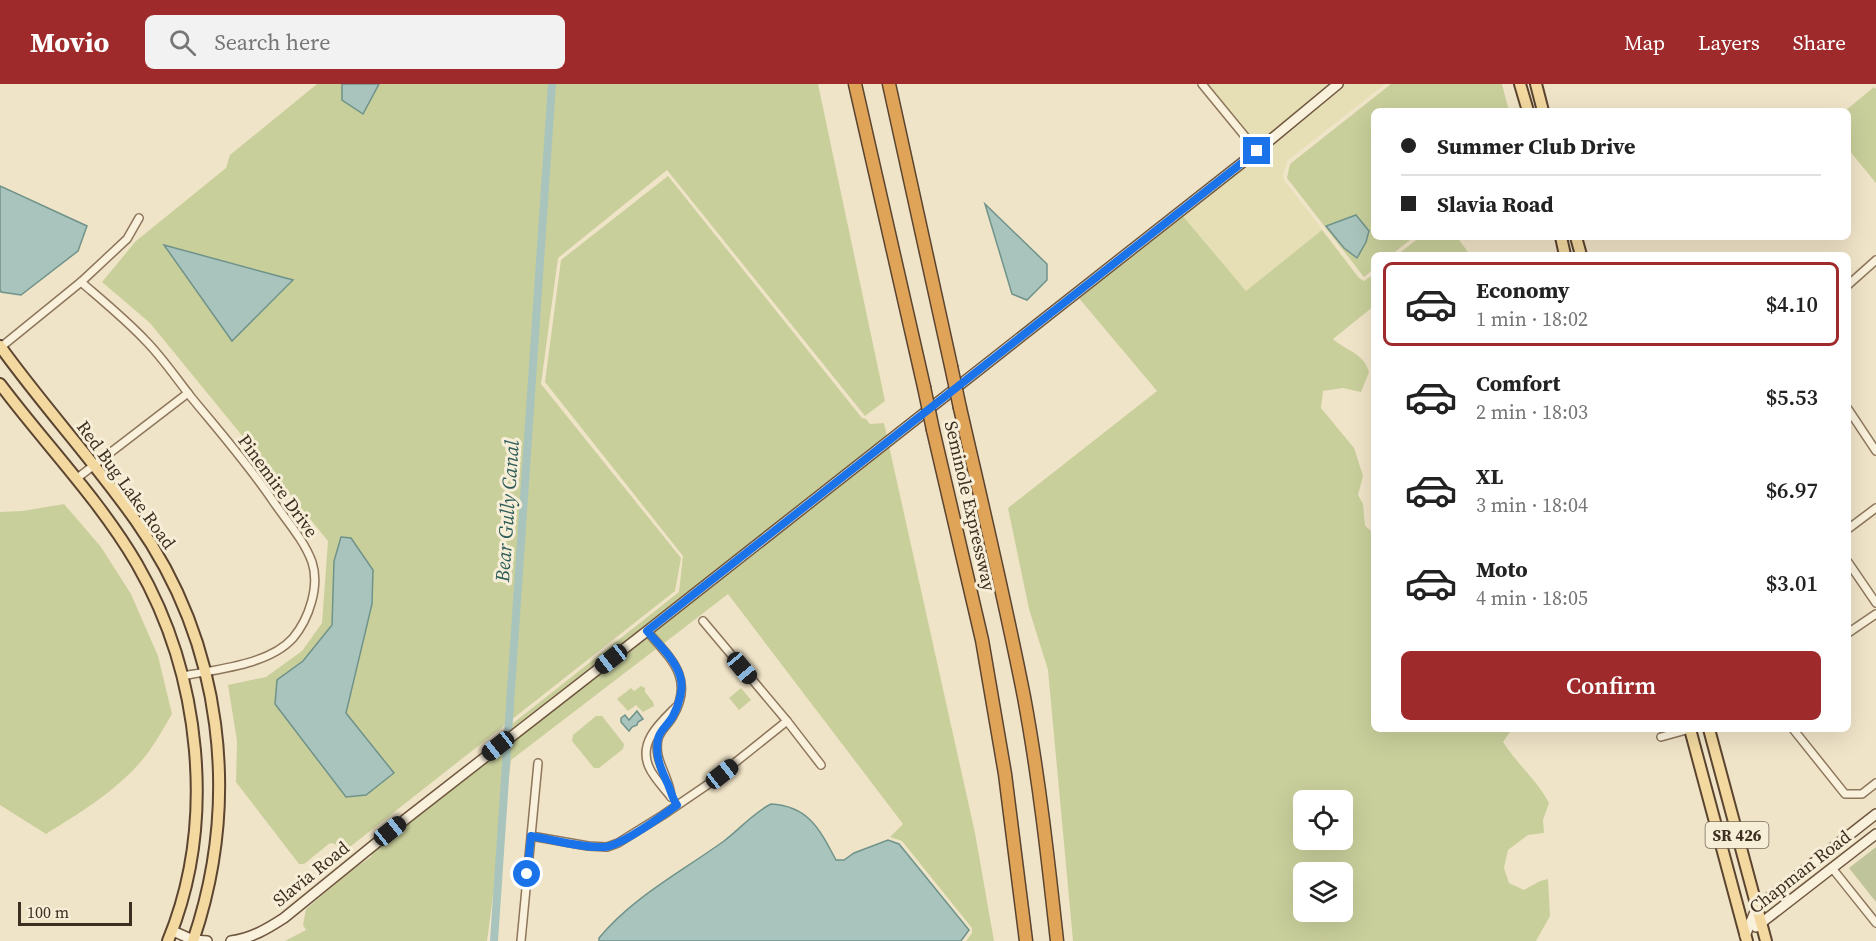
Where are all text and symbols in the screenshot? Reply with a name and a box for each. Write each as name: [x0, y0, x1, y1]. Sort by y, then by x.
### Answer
search box: [145, 15, 565, 69]
text: Movio: [30, 23, 109, 61]
icon: search: [166, 26, 199, 59]
text: Search here: [214, 27, 330, 57]
text: Map: [1624, 28, 1665, 57]
text: Layers: [1698, 28, 1760, 57]
text: Share: [1793, 28, 1846, 57]
text: Summer Club Drive: [1437, 131, 1636, 161]
route end: [1243, 137, 1270, 164]
text: Slavia Road: [1437, 189, 1554, 219]
text: Economy: [1476, 275, 1570, 305]
icon: car: [1404, 277, 1458, 331]
text: $4.10: [1766, 289, 1818, 319]
text: 1 min · 18:02: [1476, 305, 1588, 333]
text: Comfort: [1476, 368, 1560, 398]
icon: car: [1404, 370, 1458, 424]
text: $5.53: [1766, 382, 1818, 412]
text: 2 min · 18:03: [1476, 398, 1588, 426]
street label: Red Bug Lake Road: [71, 415, 182, 554]
street label: Seminole Expressway: [939, 418, 1002, 594]
street label: Pinemire Drive: [232, 429, 324, 542]
water label: Bear Gully Canal: [488, 439, 526, 584]
text: XL: [1476, 461, 1503, 491]
icon: car: [1404, 463, 1458, 517]
text: $6.97: [1766, 475, 1818, 505]
text: 3 min · 18:04: [1476, 491, 1588, 519]
text: Moto: [1476, 554, 1528, 584]
icon: car: [1404, 556, 1458, 610]
text: $3.01: [1766, 568, 1818, 598]
text: 4 min · 18:05: [1476, 584, 1588, 612]
car: [591, 641, 631, 677]
car: [724, 648, 760, 688]
button: Confirm: [1401, 651, 1821, 720]
car: [478, 728, 518, 764]
car: [702, 756, 742, 792]
map controls: [1293, 790, 1353, 922]
button: locate: [1293, 790, 1353, 850]
car: [370, 813, 410, 849]
road number: SR 426: [1706, 822, 1768, 848]
street label: Chapman Road: [1744, 824, 1856, 919]
street label: Slavia Road: [267, 835, 354, 912]
route start: [513, 860, 540, 887]
button: layers: [1293, 862, 1353, 922]
scale bar: [18, 899, 132, 926]
text: 100 m: [27, 901, 69, 923]

